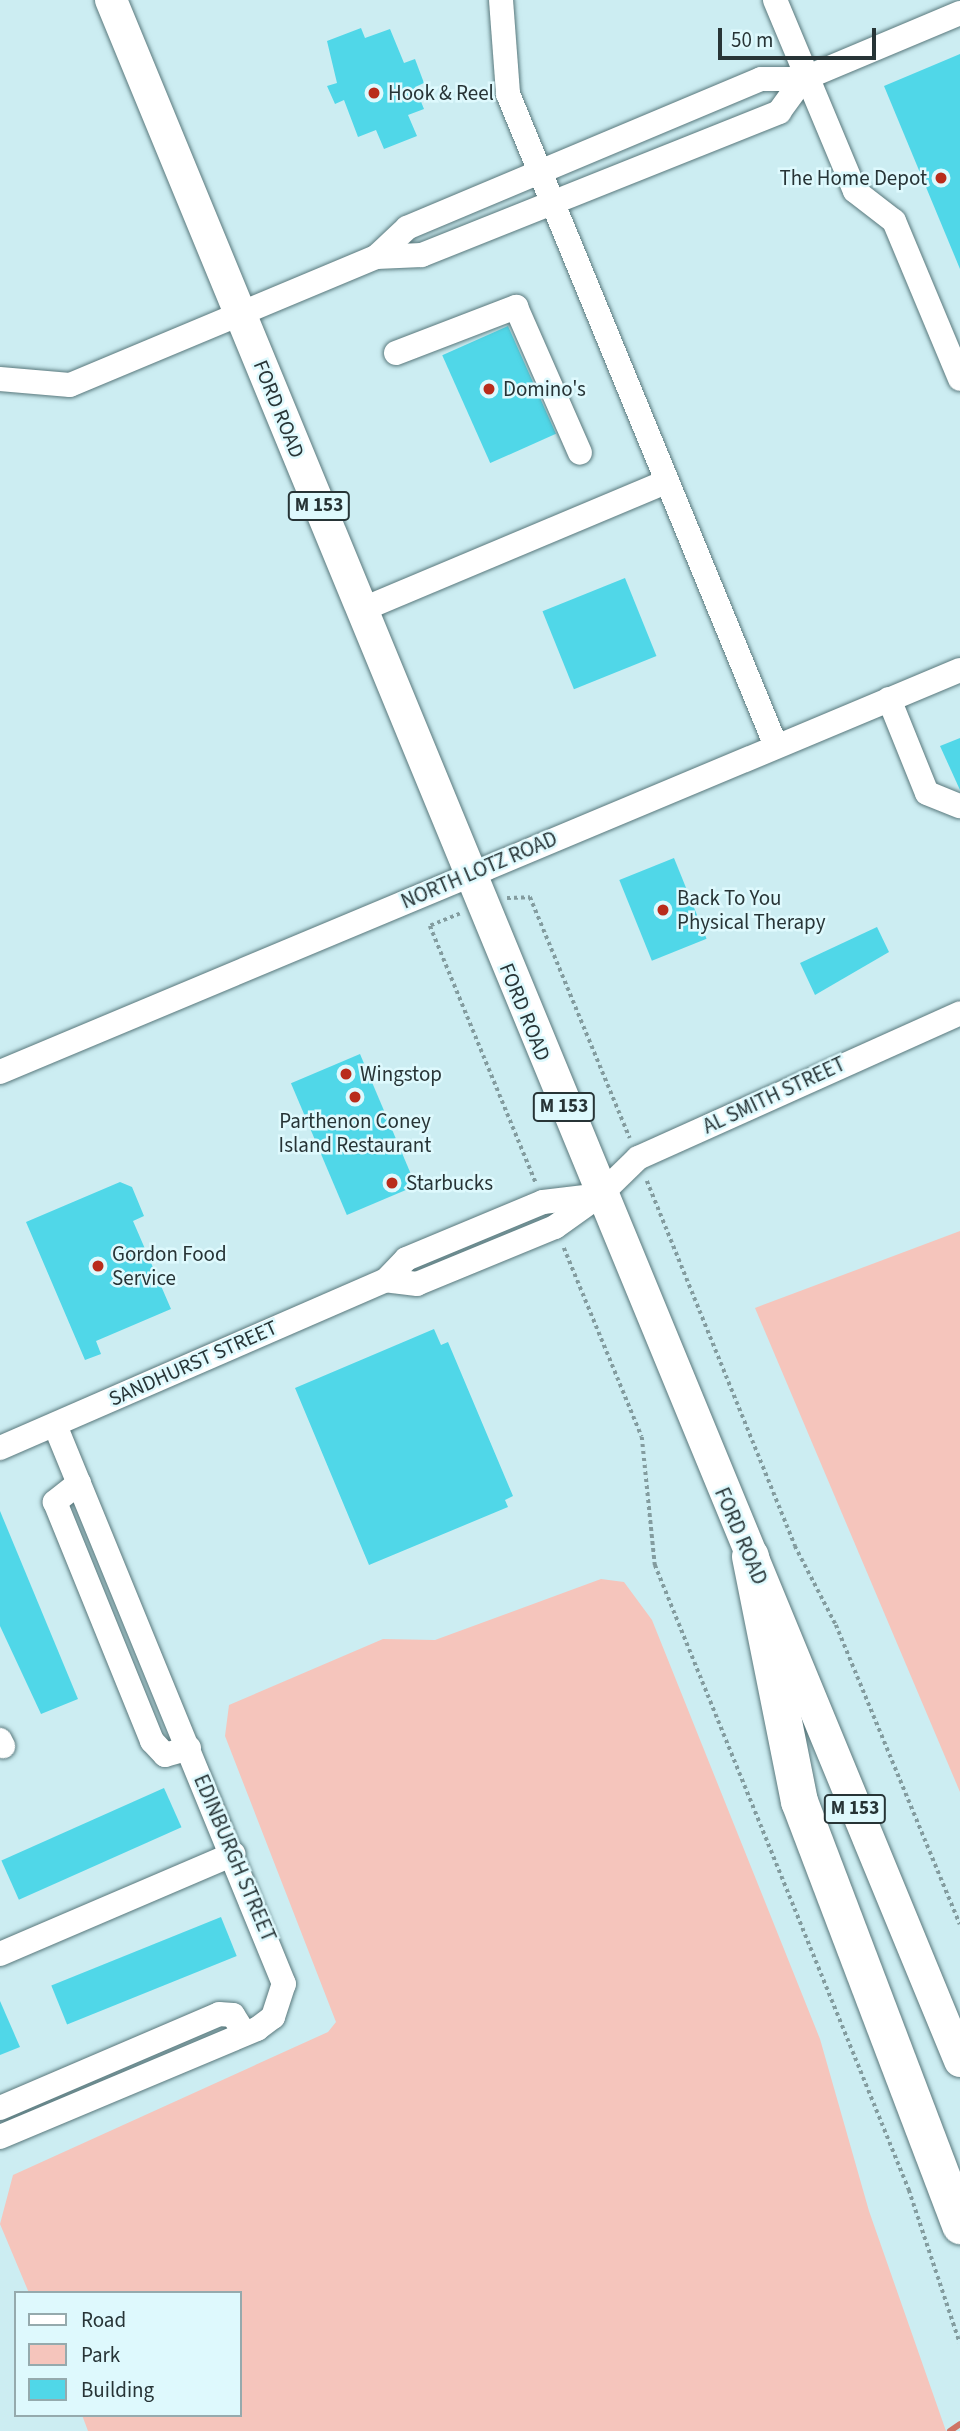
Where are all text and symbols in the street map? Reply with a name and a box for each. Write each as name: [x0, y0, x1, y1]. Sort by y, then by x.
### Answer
scale bar: [722, 14, 880, 58]
text: 50 m: [731, 25, 773, 55]
place label: Hook & Reel: [388, 80, 494, 106]
marker: Hook & Reel: [366, 85, 382, 101]
place label: The Home Depot: [780, 165, 927, 191]
marker: The Home Depot: [933, 170, 949, 186]
street label: FORD ROAD: [248, 356, 310, 462]
place label: Domino's: [503, 376, 586, 402]
marker: Domino's: [481, 381, 497, 397]
road number: M 153: [288, 491, 350, 522]
street label: NORTH LOTZ ROAD: [397, 826, 561, 914]
place label: Back To You Physical Therapy: [677, 885, 825, 935]
marker: Back To You Physical Therapy: [655, 902, 671, 918]
street label: FORD ROAD: [494, 959, 556, 1065]
street label: AL SMITH STREET: [699, 1051, 849, 1139]
place label: Wingstop: [360, 1061, 442, 1087]
marker: Wingstop: [338, 1066, 354, 1082]
marker: Parthenon Coney Island Restaurant: [347, 1089, 363, 1105]
road number: M 153: [532, 1092, 596, 1122]
place label: Parthenon Coney Island Restaurant: [279, 1108, 431, 1158]
place label: Starbucks: [406, 1170, 493, 1196]
marker: Starbucks: [384, 1175, 400, 1191]
place label: Gordon Food Service: [112, 1241, 227, 1291]
marker: Gordon Food Service: [90, 1258, 106, 1274]
street label: SANDHURST STREET: [105, 1315, 281, 1411]
street label: FORD ROAD: [709, 1484, 773, 1588]
street label: EDINBURGH STREET: [188, 1771, 282, 1945]
road number: M 153: [824, 1794, 886, 1825]
legend: [14, 2291, 242, 2417]
text: Road: [81, 2305, 126, 2335]
text: Park: [81, 2340, 120, 2370]
text: Building: [81, 2375, 154, 2405]

